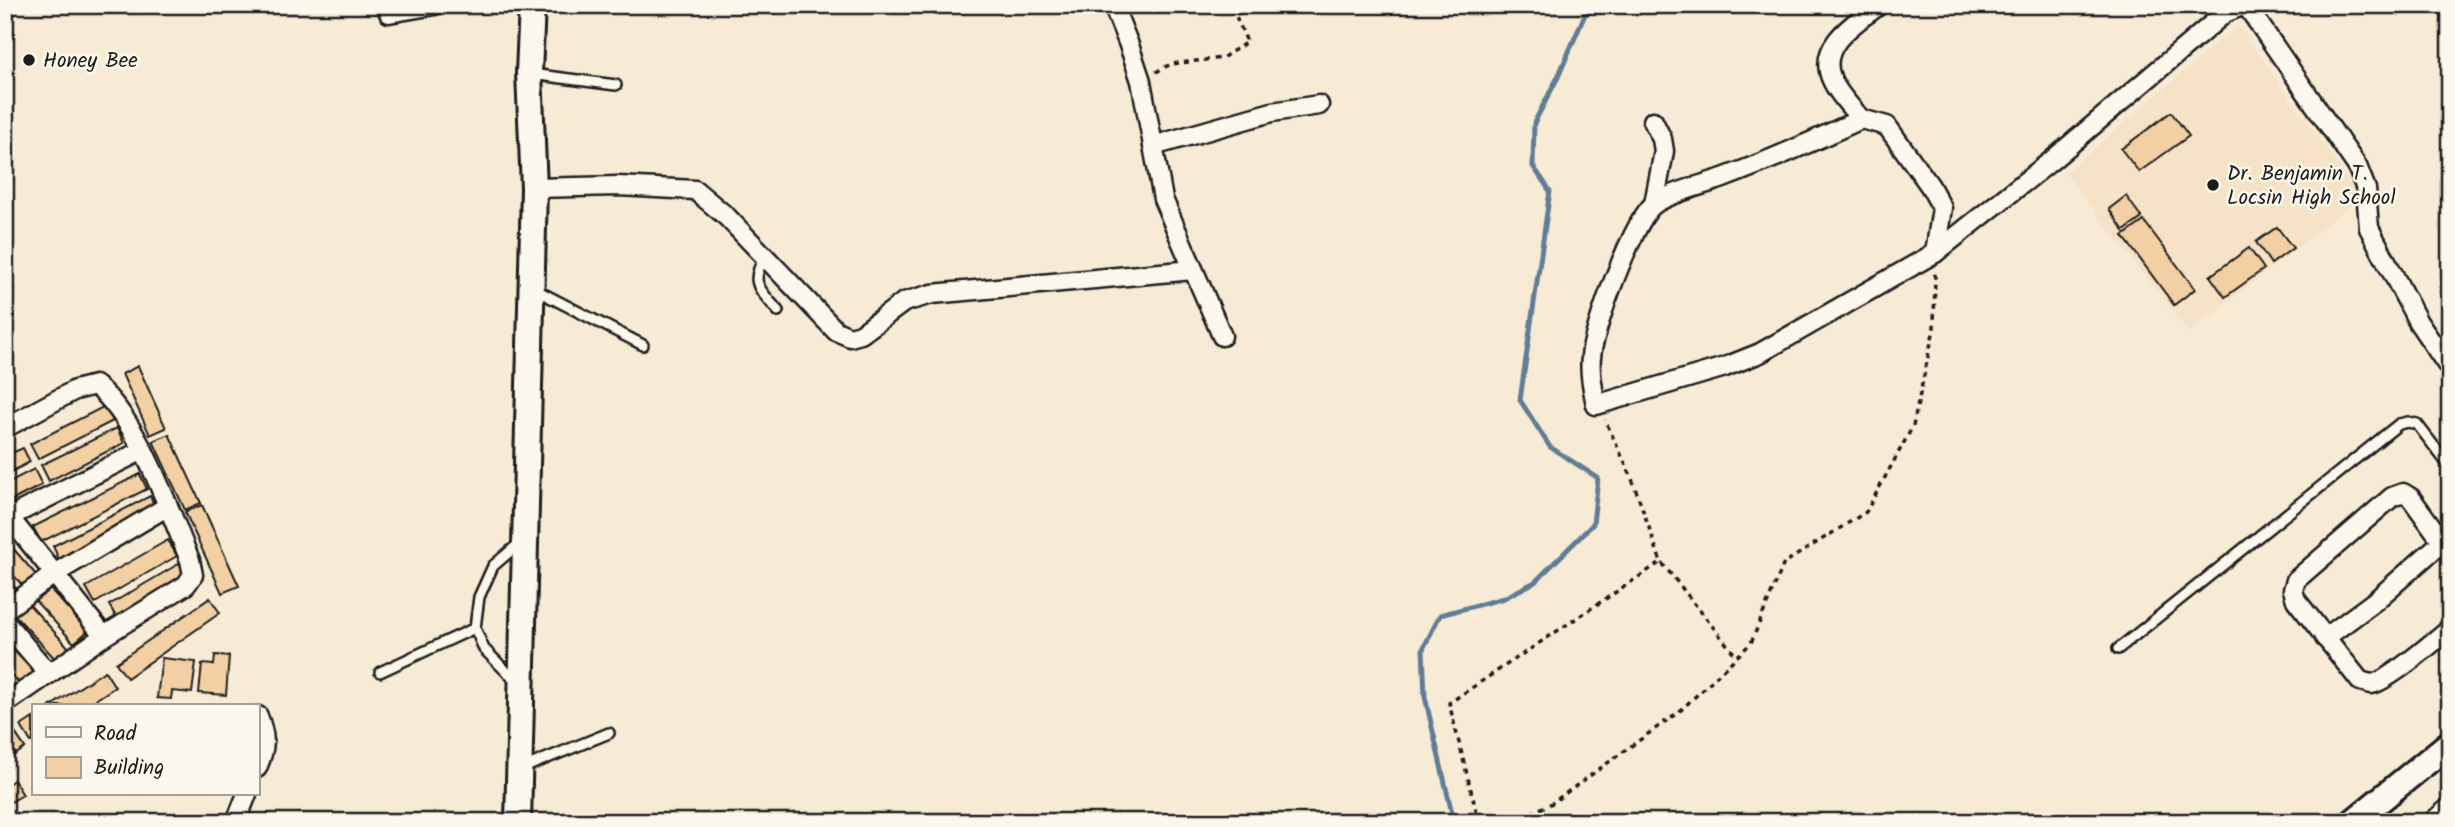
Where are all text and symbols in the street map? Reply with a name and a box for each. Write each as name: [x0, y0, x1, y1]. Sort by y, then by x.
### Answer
place label: Honey Bee: [43, 45, 138, 78]
marker: Honey Bee: [21, 52, 37, 68]
place label: Dr. Benjamin T. Locsin High School: [2227, 158, 2396, 215]
marker: Dr. Benjamin T. Locsin High School: [2205, 177, 2221, 193]
legend: [32, 704, 259, 796]
text: Road: [94, 718, 137, 751]
text: Building: [94, 752, 164, 785]

